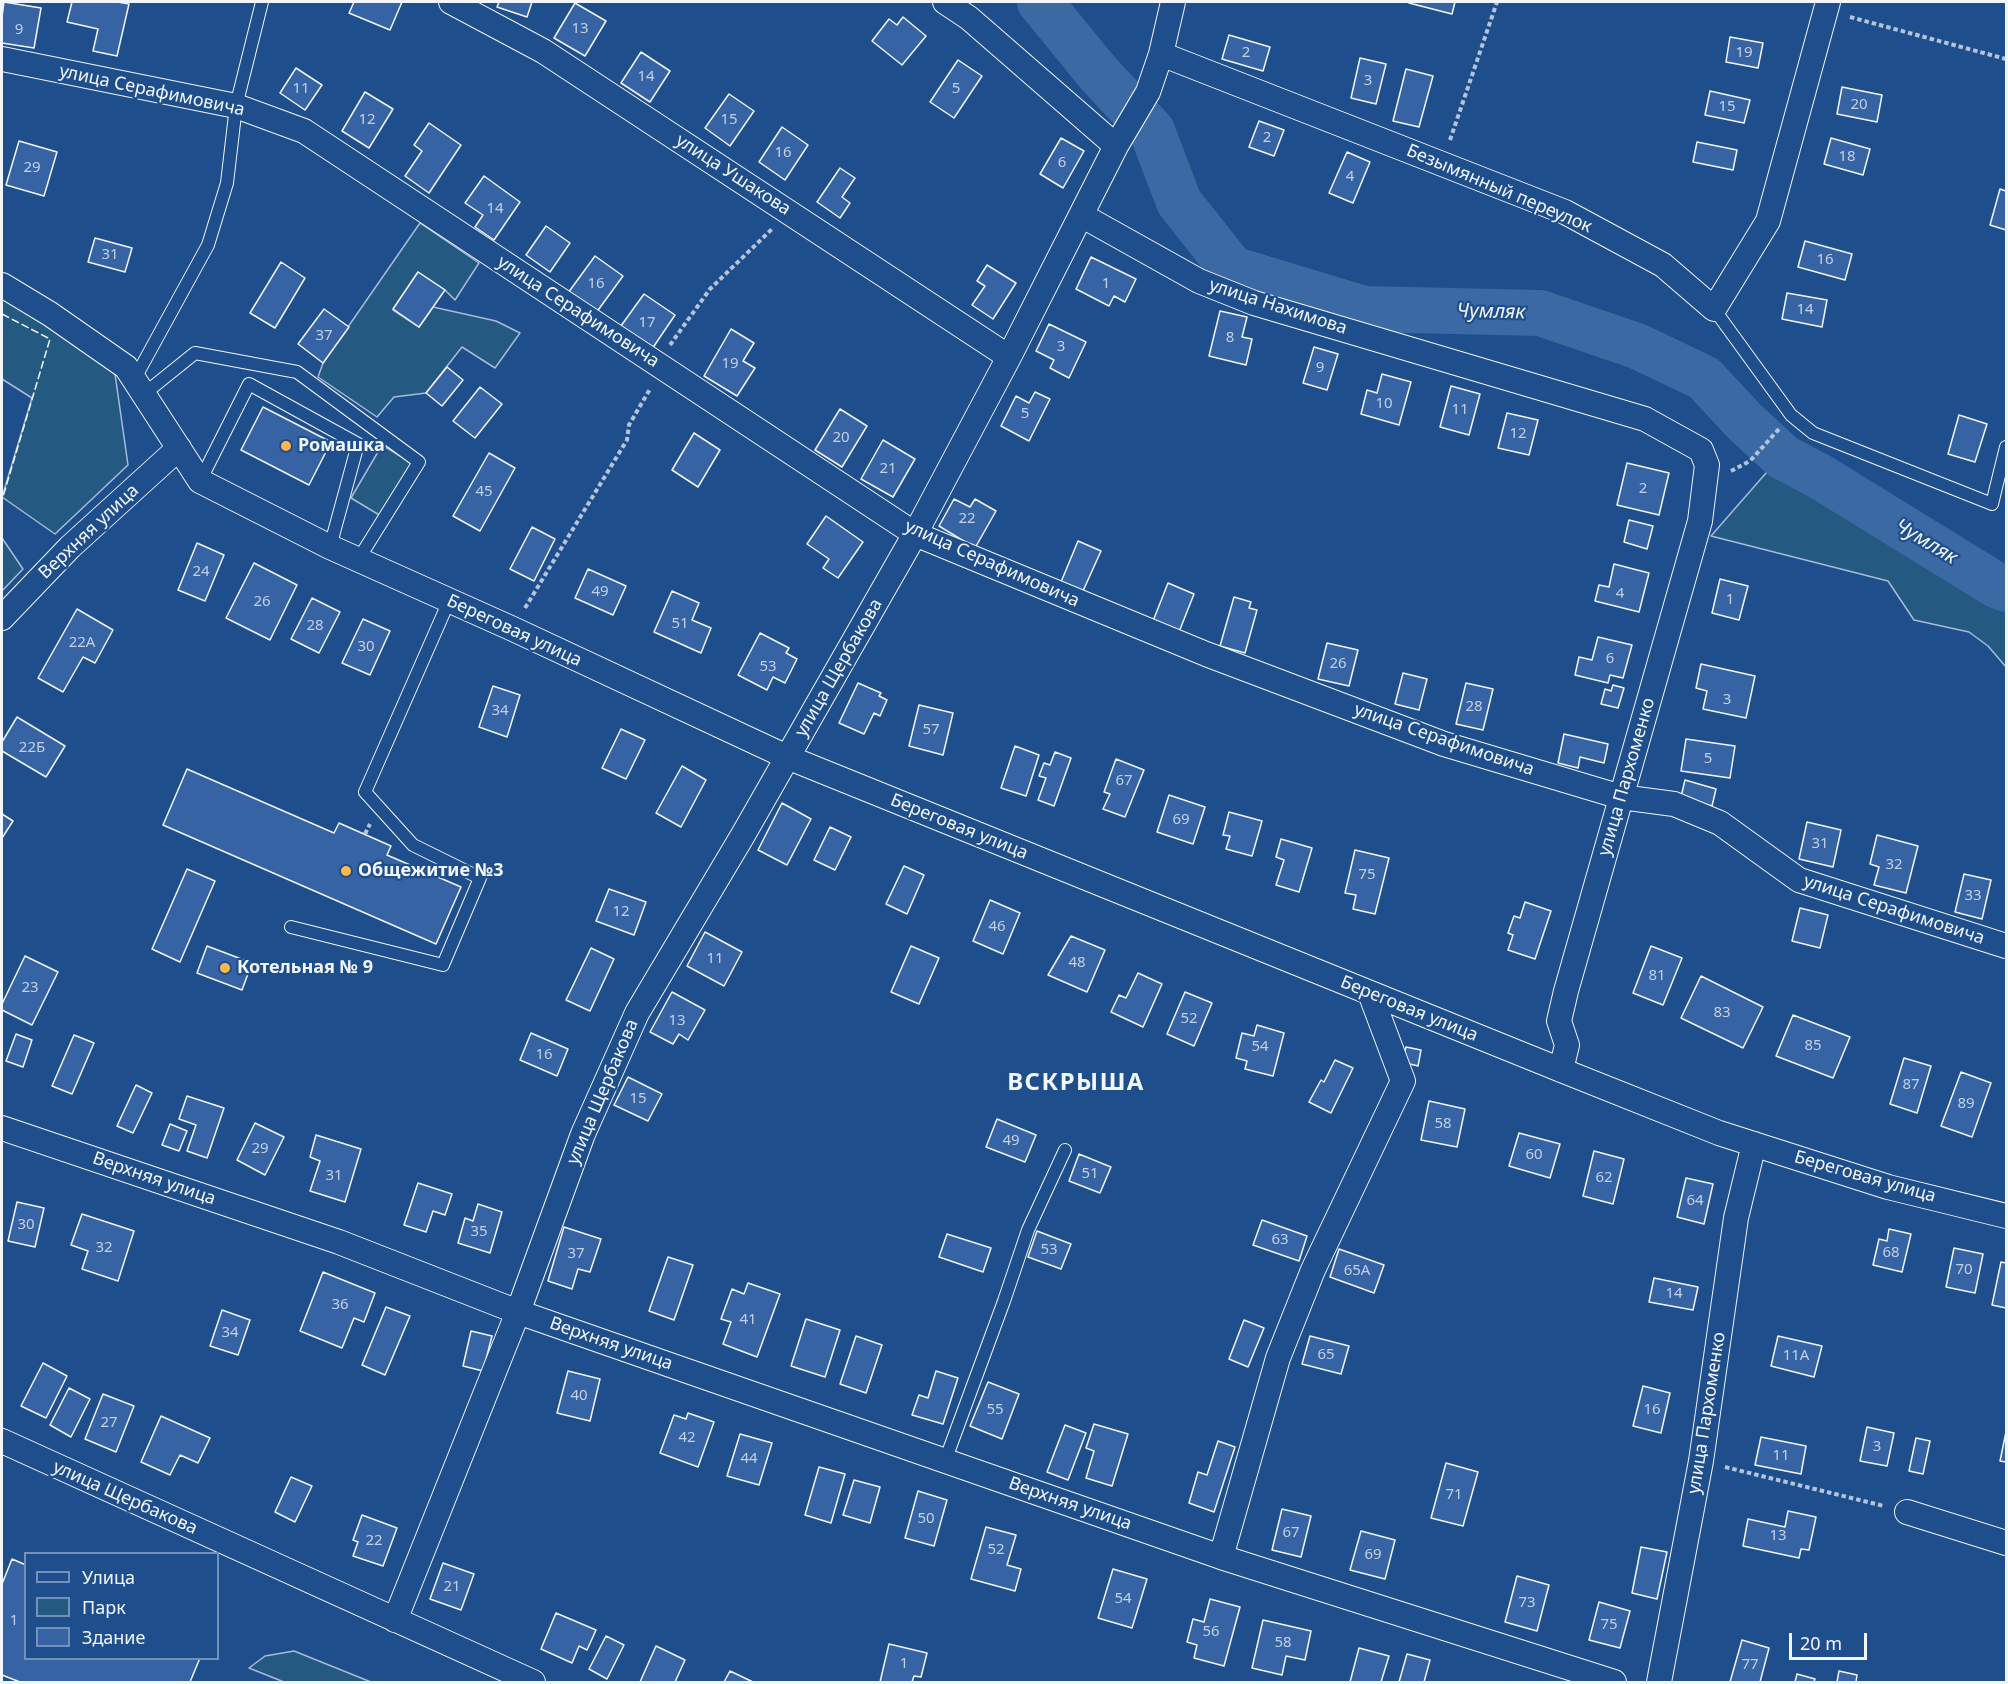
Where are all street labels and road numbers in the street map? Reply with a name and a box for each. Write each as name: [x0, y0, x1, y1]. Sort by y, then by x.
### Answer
street label: улица Серафимовича: [57, 61, 247, 121]
street label: улица Ушакова: [671, 130, 795, 220]
street label: Безымянный переулок: [1403, 140, 1595, 238]
street label: улица Серафимовича: [493, 251, 663, 373]
street label: улица Нахимова: [1206, 275, 1350, 339]
street label: Верхняя улица: [34, 480, 144, 584]
street label: улица Серафимовича: [901, 516, 1083, 612]
street label: Береговая улица: [443, 590, 585, 672]
street label: улица Щербакова: [791, 595, 887, 741]
street label: улица Пархоменко: [1594, 695, 1660, 859]
street label: улица Серафимовича: [1351, 699, 1537, 781]
street label: Береговая улица: [887, 790, 1031, 864]
street label: улица Серафимовича: [1801, 871, 1987, 949]
street label: Береговая улица: [1337, 972, 1481, 1046]
street label: улица Щербакова: [563, 1016, 643, 1168]
street label: Береговая улица: [1792, 1146, 1938, 1208]
street label: Верхняя улица: [90, 1148, 218, 1210]
street label: Верхняя улица: [547, 1313, 675, 1375]
street label: улица Пархоменко: [1684, 1330, 1730, 1496]
street label: улица Щербакова: [49, 1456, 201, 1540]
street label: Верхняя улица: [1006, 1473, 1134, 1535]

